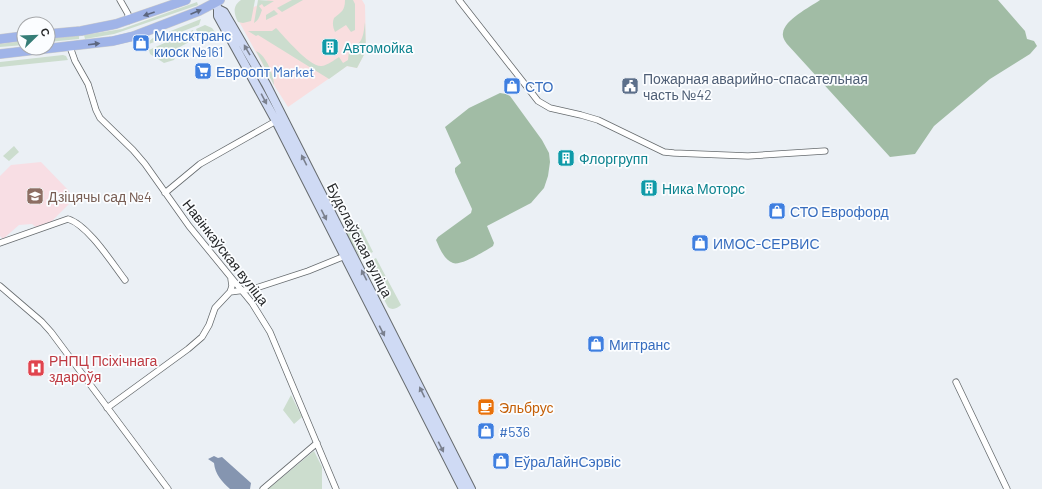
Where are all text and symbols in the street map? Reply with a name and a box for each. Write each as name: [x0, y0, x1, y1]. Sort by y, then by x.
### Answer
one-way arrow: [191, 8, 203, 14]
one-way arrow: [143, 11, 155, 17]
north arrow: [16, 16, 56, 56]
text: С: [38, 26, 53, 38]
place label: Минсктранс киоск №161: [154, 27, 231, 60]
shop icon: Минсктранс киоск №161: [131, 33, 151, 53]
building icon: Автомойка: [320, 37, 340, 57]
place label: Автомойка: [343, 39, 413, 56]
one-way arrow: [88, 40, 100, 47]
one-way arrow: [243, 44, 250, 56]
supermarket icon: Евроопт Market: [193, 61, 213, 81]
place label: Евроопт Market: [216, 63, 314, 80]
place label: Пожарная аварийно-спасательная часть №42: [643, 70, 868, 103]
shop icon: СТО: [502, 76, 522, 96]
public building icon: Пожарная аварийно-спасательная часть №42: [620, 76, 640, 96]
place label: СТО: [525, 78, 554, 95]
one-way arrow: [261, 93, 268, 105]
building icon: Флоргрупп: [556, 148, 576, 168]
place label: Флоргрупп: [579, 150, 648, 167]
one-way arrow: [301, 154, 307, 166]
building icon: Ника Моторс: [639, 178, 659, 198]
street label: Будслаўская вуліца: [324, 180, 396, 300]
place label: Ника Моторс: [662, 180, 745, 197]
school or university icon: Дзіцячы сад №4: [25, 186, 45, 206]
place label: Дзіцячы сад №4: [48, 188, 152, 205]
street label: Навінкаўская вуліца: [179, 196, 273, 309]
shop icon: СТО Еврофорд: [767, 201, 787, 221]
place label: СТО Еврофорд: [790, 203, 889, 220]
one-way arrow: [320, 209, 327, 221]
shop icon: ИМОС-СЕРВИС: [690, 233, 710, 253]
place label: ИМОС-СЕРВИС: [713, 235, 820, 252]
one-way arrow: [360, 270, 367, 281]
one-way arrow: [379, 325, 386, 336]
shop icon: Мигтранс: [586, 334, 606, 354]
place label: Мигтранс: [609, 336, 670, 353]
place label: РНПЦ Псіхічнага здароўя: [49, 352, 158, 385]
hospital icon: РНПЦ Псіхічнага здароўя: [26, 358, 46, 378]
one-way arrow: [419, 386, 425, 397]
cafe icon: Эльбрус: [476, 397, 496, 417]
place label: Эльбрус: [499, 399, 554, 416]
shop icon: #536: [476, 421, 496, 441]
place label: #536: [499, 423, 530, 440]
one-way arrow: [438, 441, 444, 452]
shop icon: ЕўраЛайнСэрвіс: [491, 451, 511, 471]
place label: ЕўраЛайнСэрвіс: [514, 453, 621, 470]

